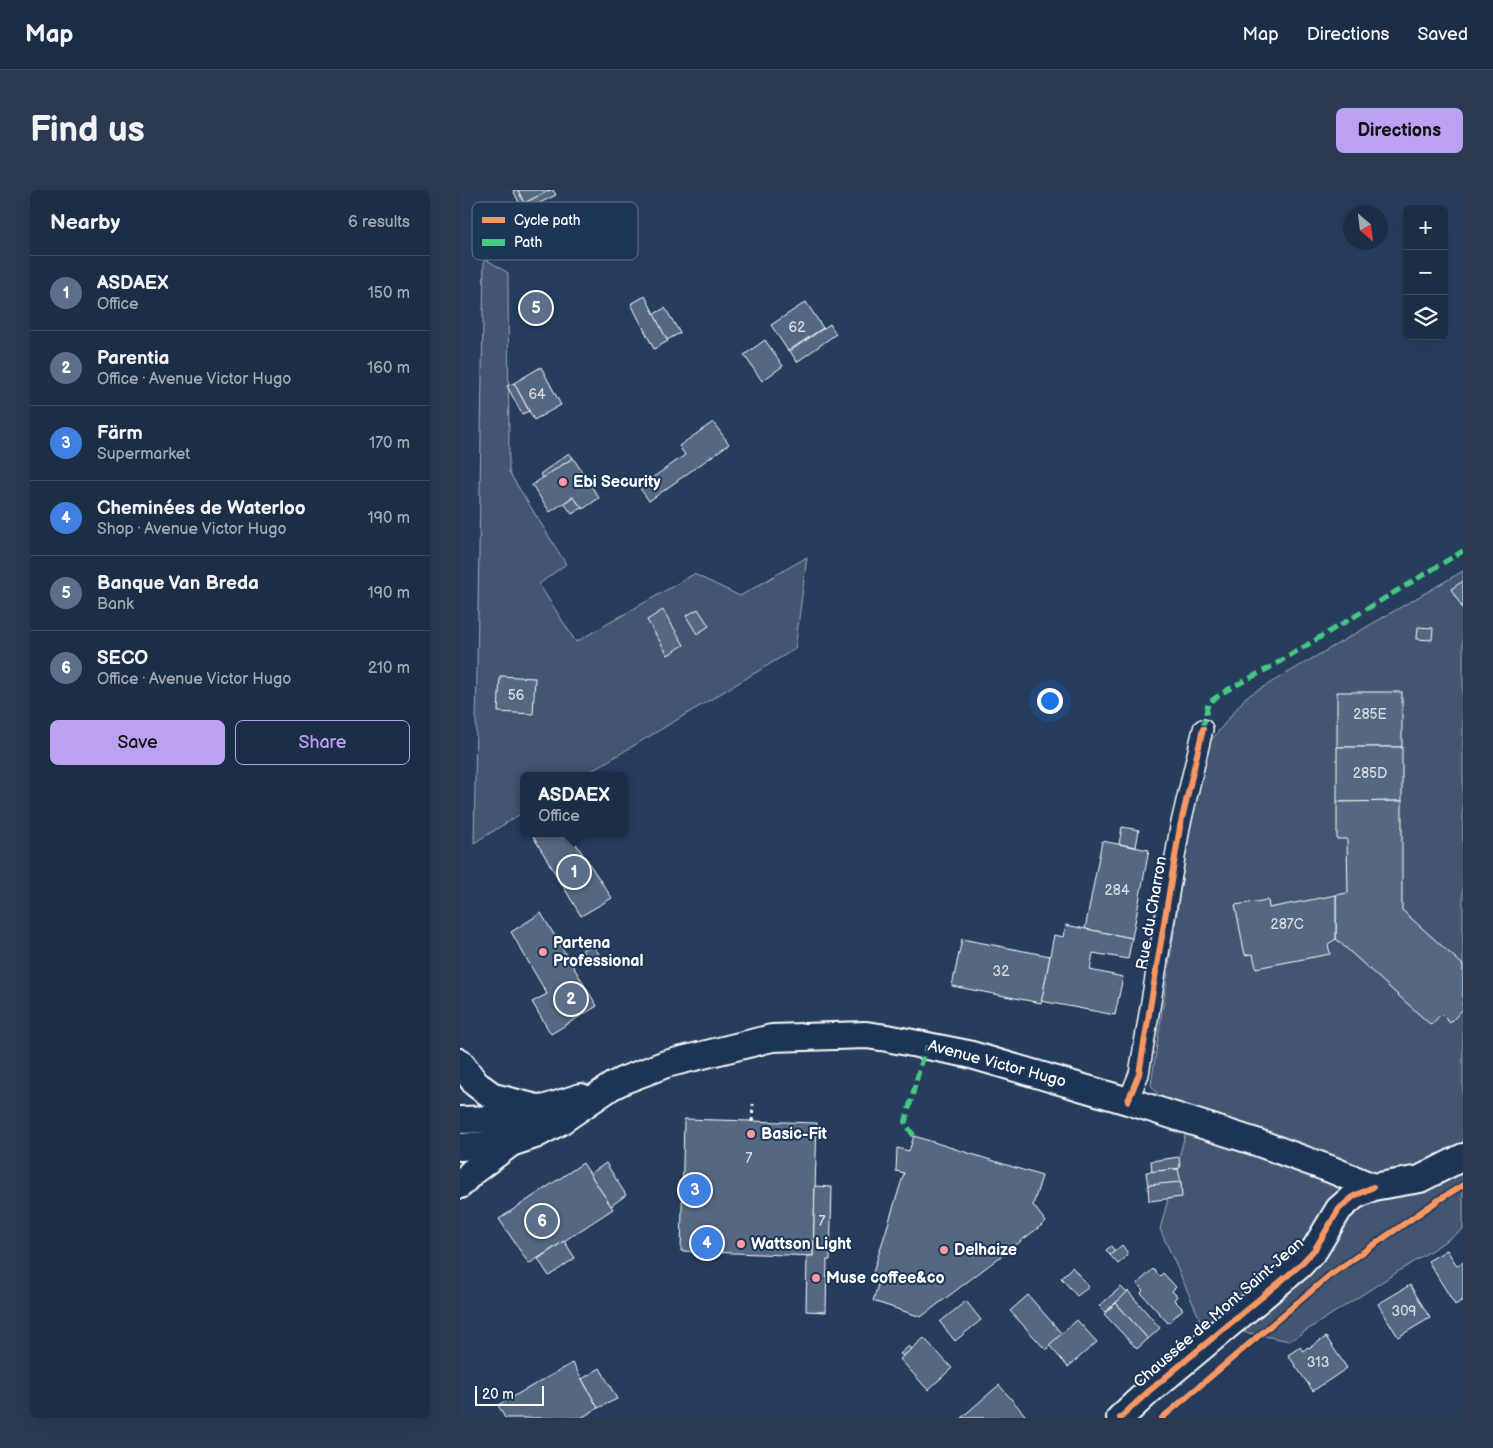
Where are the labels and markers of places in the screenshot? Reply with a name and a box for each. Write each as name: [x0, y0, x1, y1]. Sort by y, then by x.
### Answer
pin: 5: [520, 289, 552, 327]
place label: Ebi Security: [573, 473, 661, 492]
marker: Ebi Security: [557, 476, 569, 488]
pin: 1: [558, 853, 590, 891]
place label: Partena Professional: [553, 934, 644, 971]
marker: Partena Professional: [537, 946, 549, 958]
pin: 2: [555, 980, 587, 1018]
place label: Basic-Fit: [761, 1125, 828, 1144]
marker: Basic-Fit: [745, 1128, 757, 1140]
pin: 3: [679, 1171, 711, 1209]
pin: 6: [526, 1202, 558, 1240]
pin: 4: [691, 1224, 723, 1262]
place label: Wattson Light: [751, 1235, 852, 1254]
marker: Wattson Light: [735, 1238, 747, 1250]
place label: Delhaize: [954, 1241, 1017, 1260]
marker: Delhaize: [938, 1244, 950, 1256]
place label: Muse coffee&co: [826, 1269, 945, 1288]
marker: Muse coffee&co: [810, 1272, 822, 1284]

